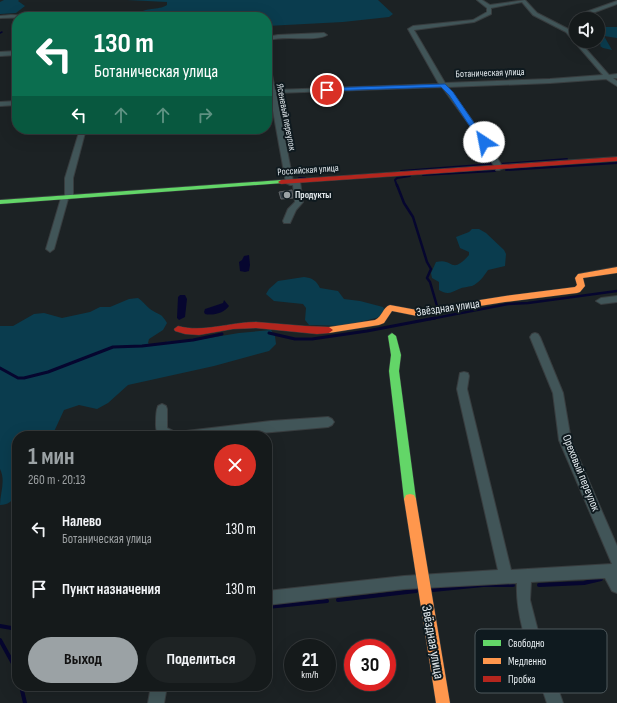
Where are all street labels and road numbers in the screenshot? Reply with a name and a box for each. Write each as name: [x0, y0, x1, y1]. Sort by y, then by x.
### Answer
street label: Ботаническая улица: [455, 66, 525, 80]
street label: Ясеневый переулок: [274, 83, 298, 152]
street label: Российская улица: [277, 162, 339, 178]
street label: Звёздная улица: [415, 296, 481, 320]
street label: Ореховый переулок: [559, 432, 603, 514]
street label: Звёздная улица: [418, 604, 448, 680]

